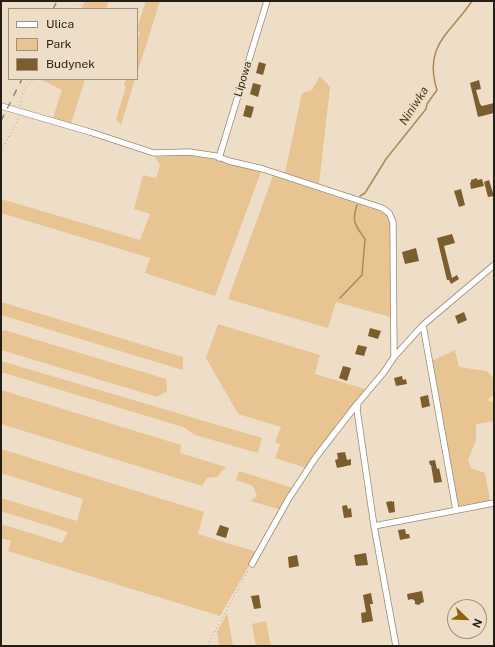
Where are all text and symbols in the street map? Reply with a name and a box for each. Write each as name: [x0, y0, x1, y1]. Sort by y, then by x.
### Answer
legend: [8, 8, 138, 80]
text: Ulica: [46, 17, 74, 31]
text: Park: [46, 37, 72, 51]
text: Budynek: [46, 57, 95, 71]
street label: Lipowa: [231, 60, 255, 98]
water label: Niniwka: [396, 84, 432, 128]
north arrow: [447, 599, 487, 639]
text: N: [470, 617, 484, 630]

